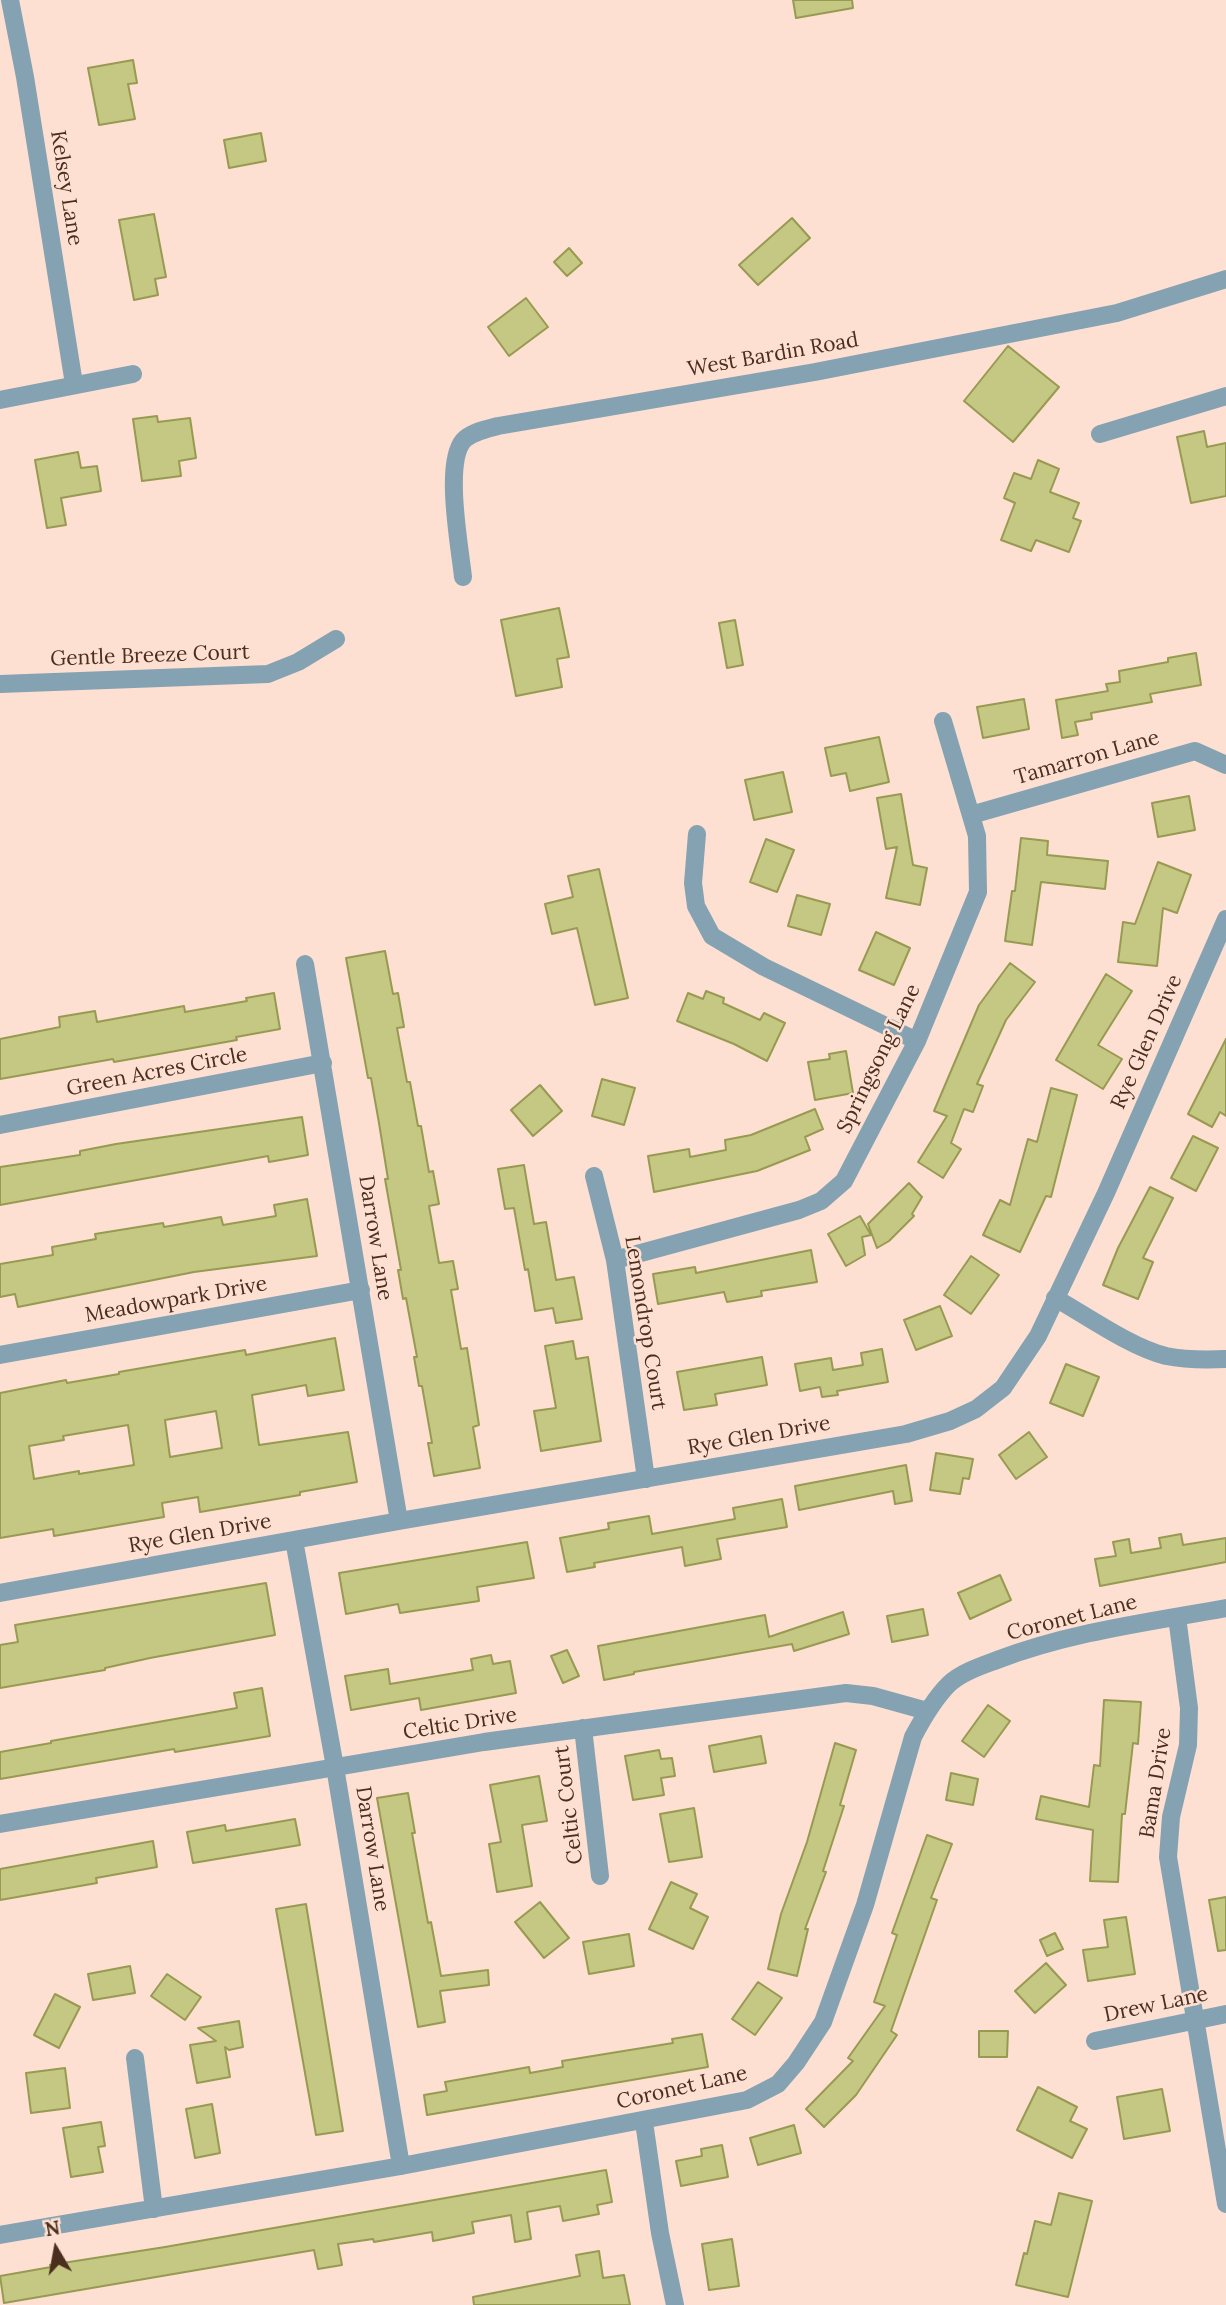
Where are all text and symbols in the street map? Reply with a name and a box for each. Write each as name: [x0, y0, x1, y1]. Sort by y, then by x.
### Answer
street label: Kelsey Lane: [44, 129, 88, 247]
street label: West Bardin Road: [686, 328, 860, 382]
street label: Gentle Breeze Court: [50, 640, 250, 672]
street label: Tamarron Lane: [1012, 725, 1162, 791]
street label: Rye Glen Drive: [1106, 971, 1188, 1113]
street label: Springsong Lane: [832, 980, 926, 1138]
street label: Green Acres Circle: [65, 1042, 249, 1102]
street label: Darrow Lane: [353, 1174, 397, 1302]
street label: Lemondrop Court: [619, 1234, 671, 1412]
street label: Meadowpark Drive: [83, 1272, 269, 1328]
street label: Rye Glen Drive: [686, 1411, 832, 1461]
street label: Rye Glen Drive: [127, 1509, 273, 1559]
street label: Coronet Lane: [1004, 1590, 1140, 1646]
street label: Celtic Drive: [401, 1703, 519, 1745]
street label: Bama Drive: [1135, 1726, 1177, 1840]
street label: Celtic Court: [549, 1744, 589, 1866]
street label: Darrow Lane: [350, 1785, 394, 1913]
street label: Drew Lane: [1102, 1982, 1210, 2028]
street label: Coronet Lane: [614, 2061, 750, 2115]
north arrow: [21, 2214, 91, 2284]
text: N: [43, 2215, 62, 2241]

